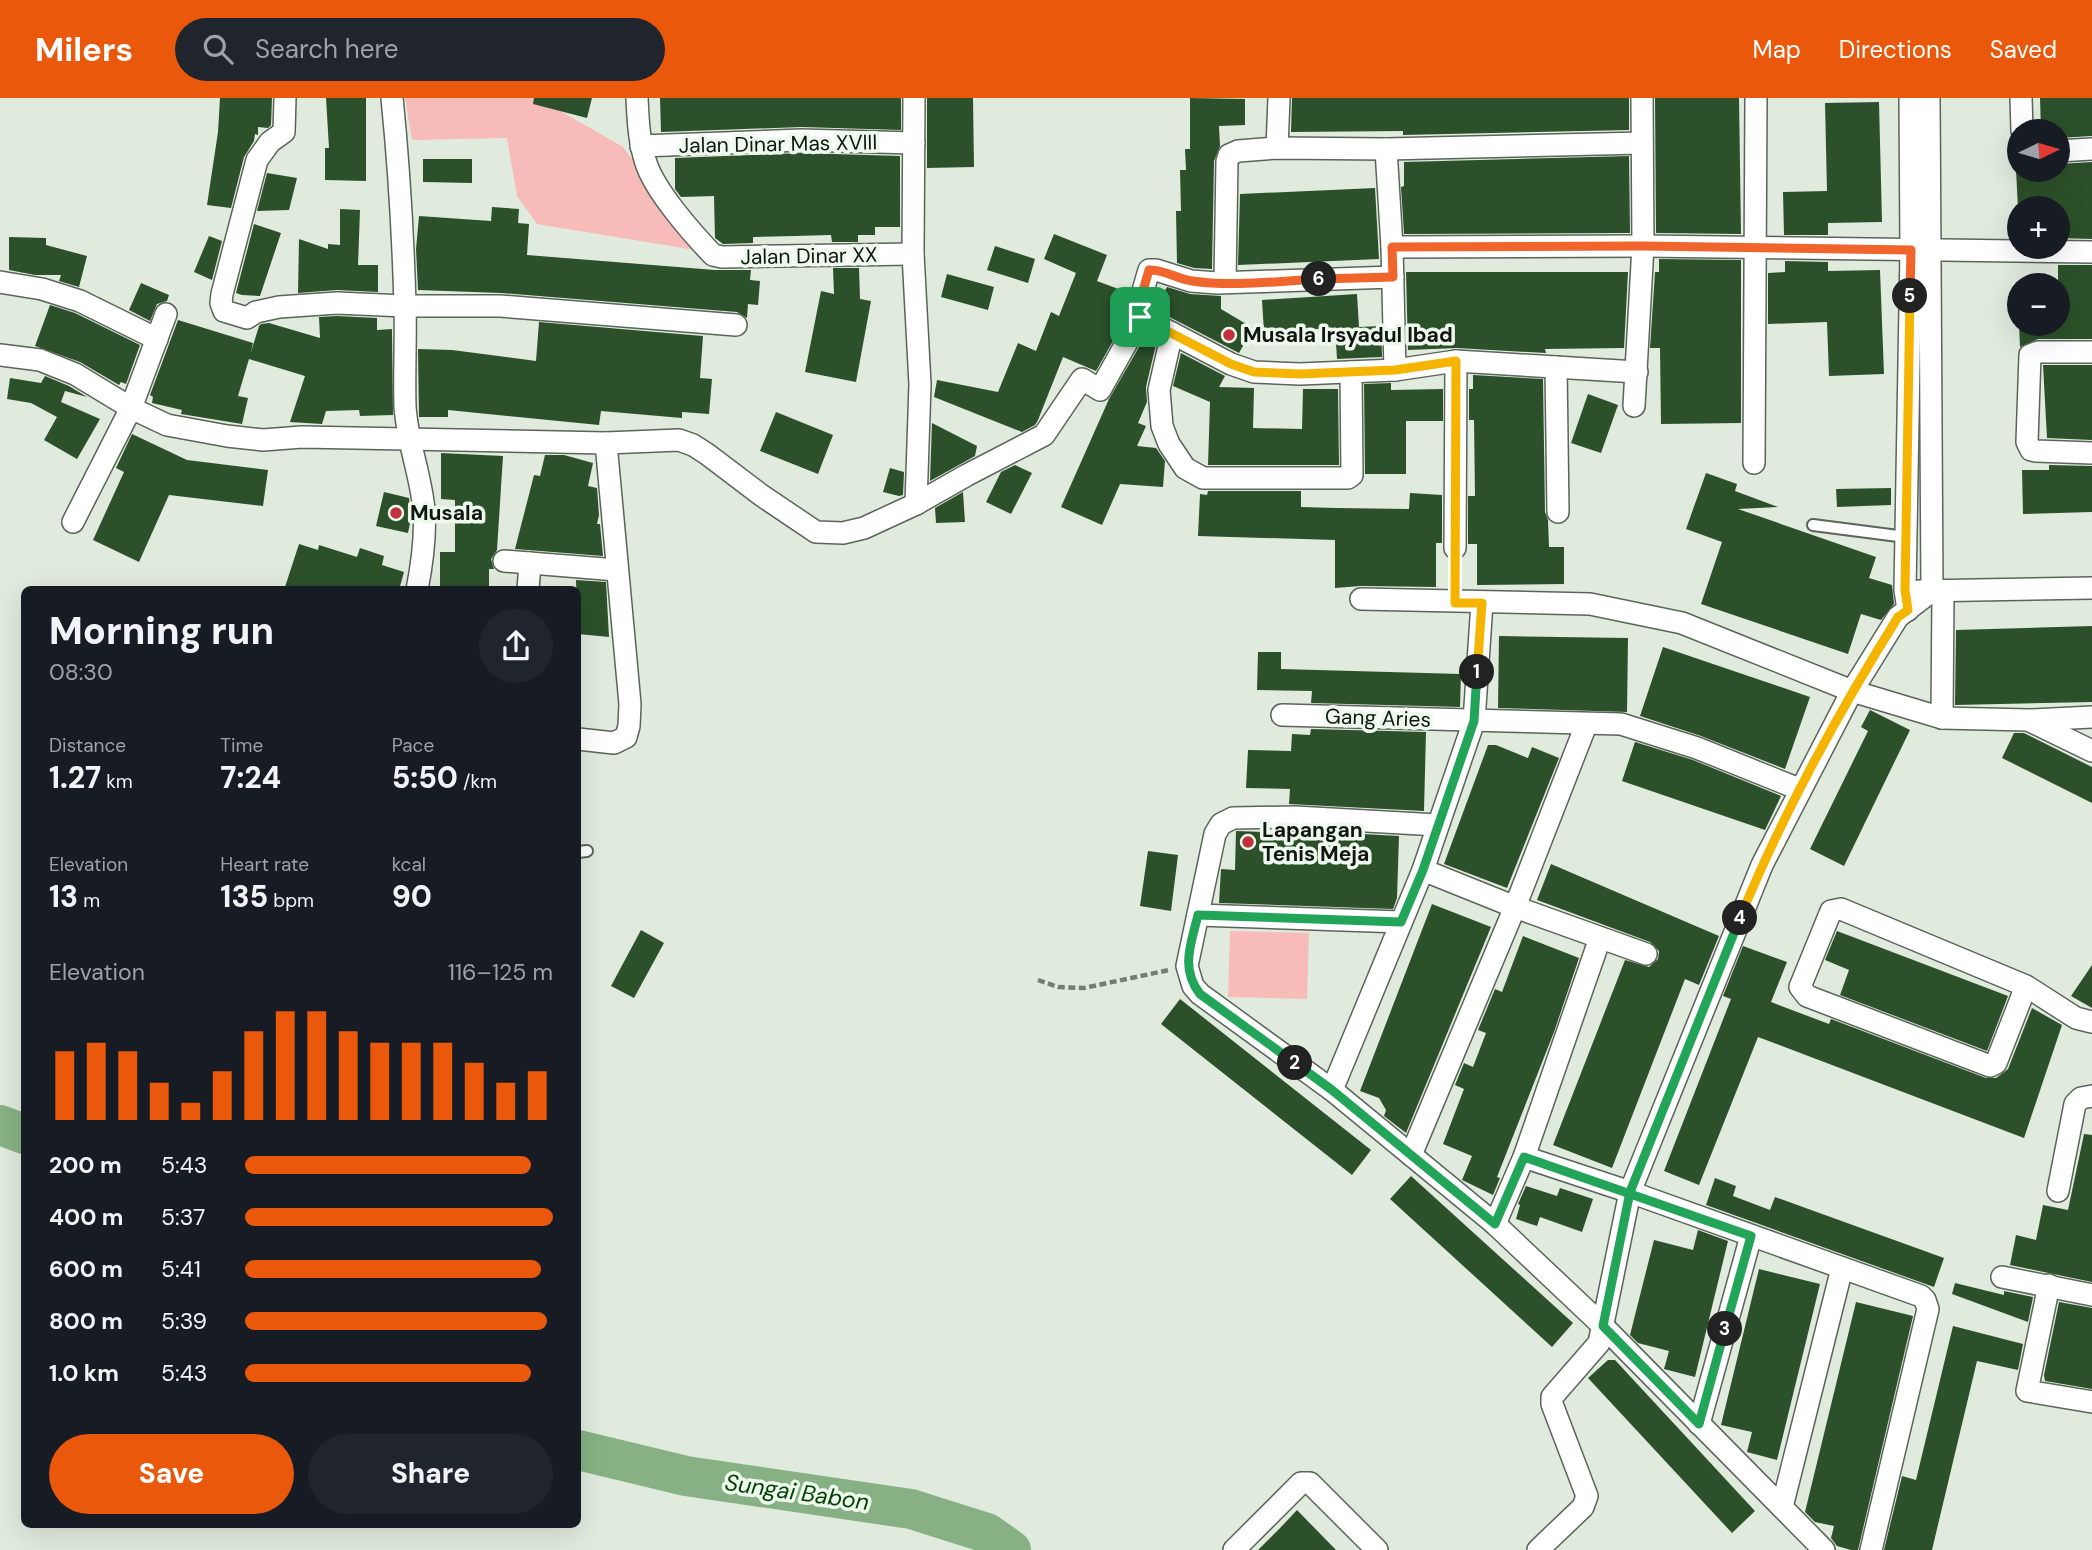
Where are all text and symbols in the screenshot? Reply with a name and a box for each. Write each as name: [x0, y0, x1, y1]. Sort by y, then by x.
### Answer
search box: [175, 18, 665, 81]
text: Milers: [35, 28, 133, 71]
icon: search: [199, 30, 237, 68]
text: Search here: [255, 32, 398, 66]
text: Map: [1753, 34, 1801, 65]
text: Directions: [1839, 34, 1952, 65]
text: Saved: [1990, 34, 2057, 65]
north arrow: [2007, 119, 2070, 182]
map controls: [2007, 119, 2070, 336]
street label: Jalan Dinar Mas XVIII: [678, 128, 878, 160]
button: +: [2007, 196, 2070, 259]
street label: Jalan Dinar XX: [740, 241, 878, 271]
pin: 6: [1302, 262, 1336, 296]
text: 6: [1312, 266, 1325, 291]
button: −: [2007, 273, 2070, 336]
pin: 5: [1892, 278, 1927, 314]
text: 5: [1904, 283, 1915, 308]
pin: [1110, 287, 1170, 347]
icon: arrive: [1121, 298, 1159, 336]
place label: Musala Irsyadul Ibad: [1243, 321, 1453, 349]
marker: Musala Irsyadul Ibad: [1221, 327, 1237, 343]
place label: Musala: [410, 499, 483, 527]
marker: Musala: [388, 505, 404, 521]
text: Morning run: [49, 606, 274, 656]
button: share: [479, 609, 553, 683]
pin: 1: [1460, 654, 1494, 690]
text: 08:30: [49, 657, 113, 687]
text: 1: [1473, 659, 1480, 684]
street label: Gang Aries: [1325, 702, 1431, 734]
text: Distance: [49, 733, 126, 758]
text: Time: [220, 733, 263, 758]
text: Pace: [392, 733, 434, 758]
text: 1.27: [49, 758, 101, 797]
text: 7:24: [220, 758, 281, 797]
text: 5:50: [392, 758, 458, 797]
text: km: [101, 769, 133, 794]
text: /km: [458, 769, 497, 794]
place label: Lapangan Tenis Meja: [1262, 816, 1369, 868]
marker: Lapangan Tenis Meja: [1240, 834, 1256, 850]
text: Elevation: [49, 852, 128, 877]
text: Heart rate: [220, 852, 309, 877]
text: kcal: [392, 852, 426, 877]
text: 13: [49, 877, 78, 916]
text: 135: [220, 877, 268, 916]
text: 90: [392, 877, 432, 916]
text: m: [78, 888, 100, 913]
text: bpm: [268, 888, 314, 913]
pin: 4: [1722, 900, 1758, 936]
text: 4: [1733, 905, 1746, 930]
text: Elevation: [49, 957, 145, 987]
text: 116–125 m: [448, 957, 553, 987]
pin: 2: [1278, 1046, 1312, 1080]
text: 2: [1289, 1050, 1300, 1075]
text: 200 m: [49, 1150, 122, 1180]
text: 5:43: [161, 1150, 207, 1180]
text: 400 m: [49, 1202, 123, 1232]
text: 5:37: [161, 1202, 205, 1232]
text: 600 m: [49, 1254, 123, 1284]
text: 5:41: [161, 1254, 201, 1284]
text: 800 m: [49, 1306, 123, 1336]
text: 5:39: [161, 1306, 207, 1336]
pin: 3: [1708, 1312, 1742, 1346]
text: 3: [1719, 1316, 1730, 1341]
text: 1.0 km: [49, 1358, 119, 1388]
text: 5:43: [161, 1358, 207, 1388]
button: Save: [49, 1434, 294, 1514]
button: Share: [308, 1434, 553, 1514]
water label: Sungai Babon: [723, 1467, 871, 1517]

